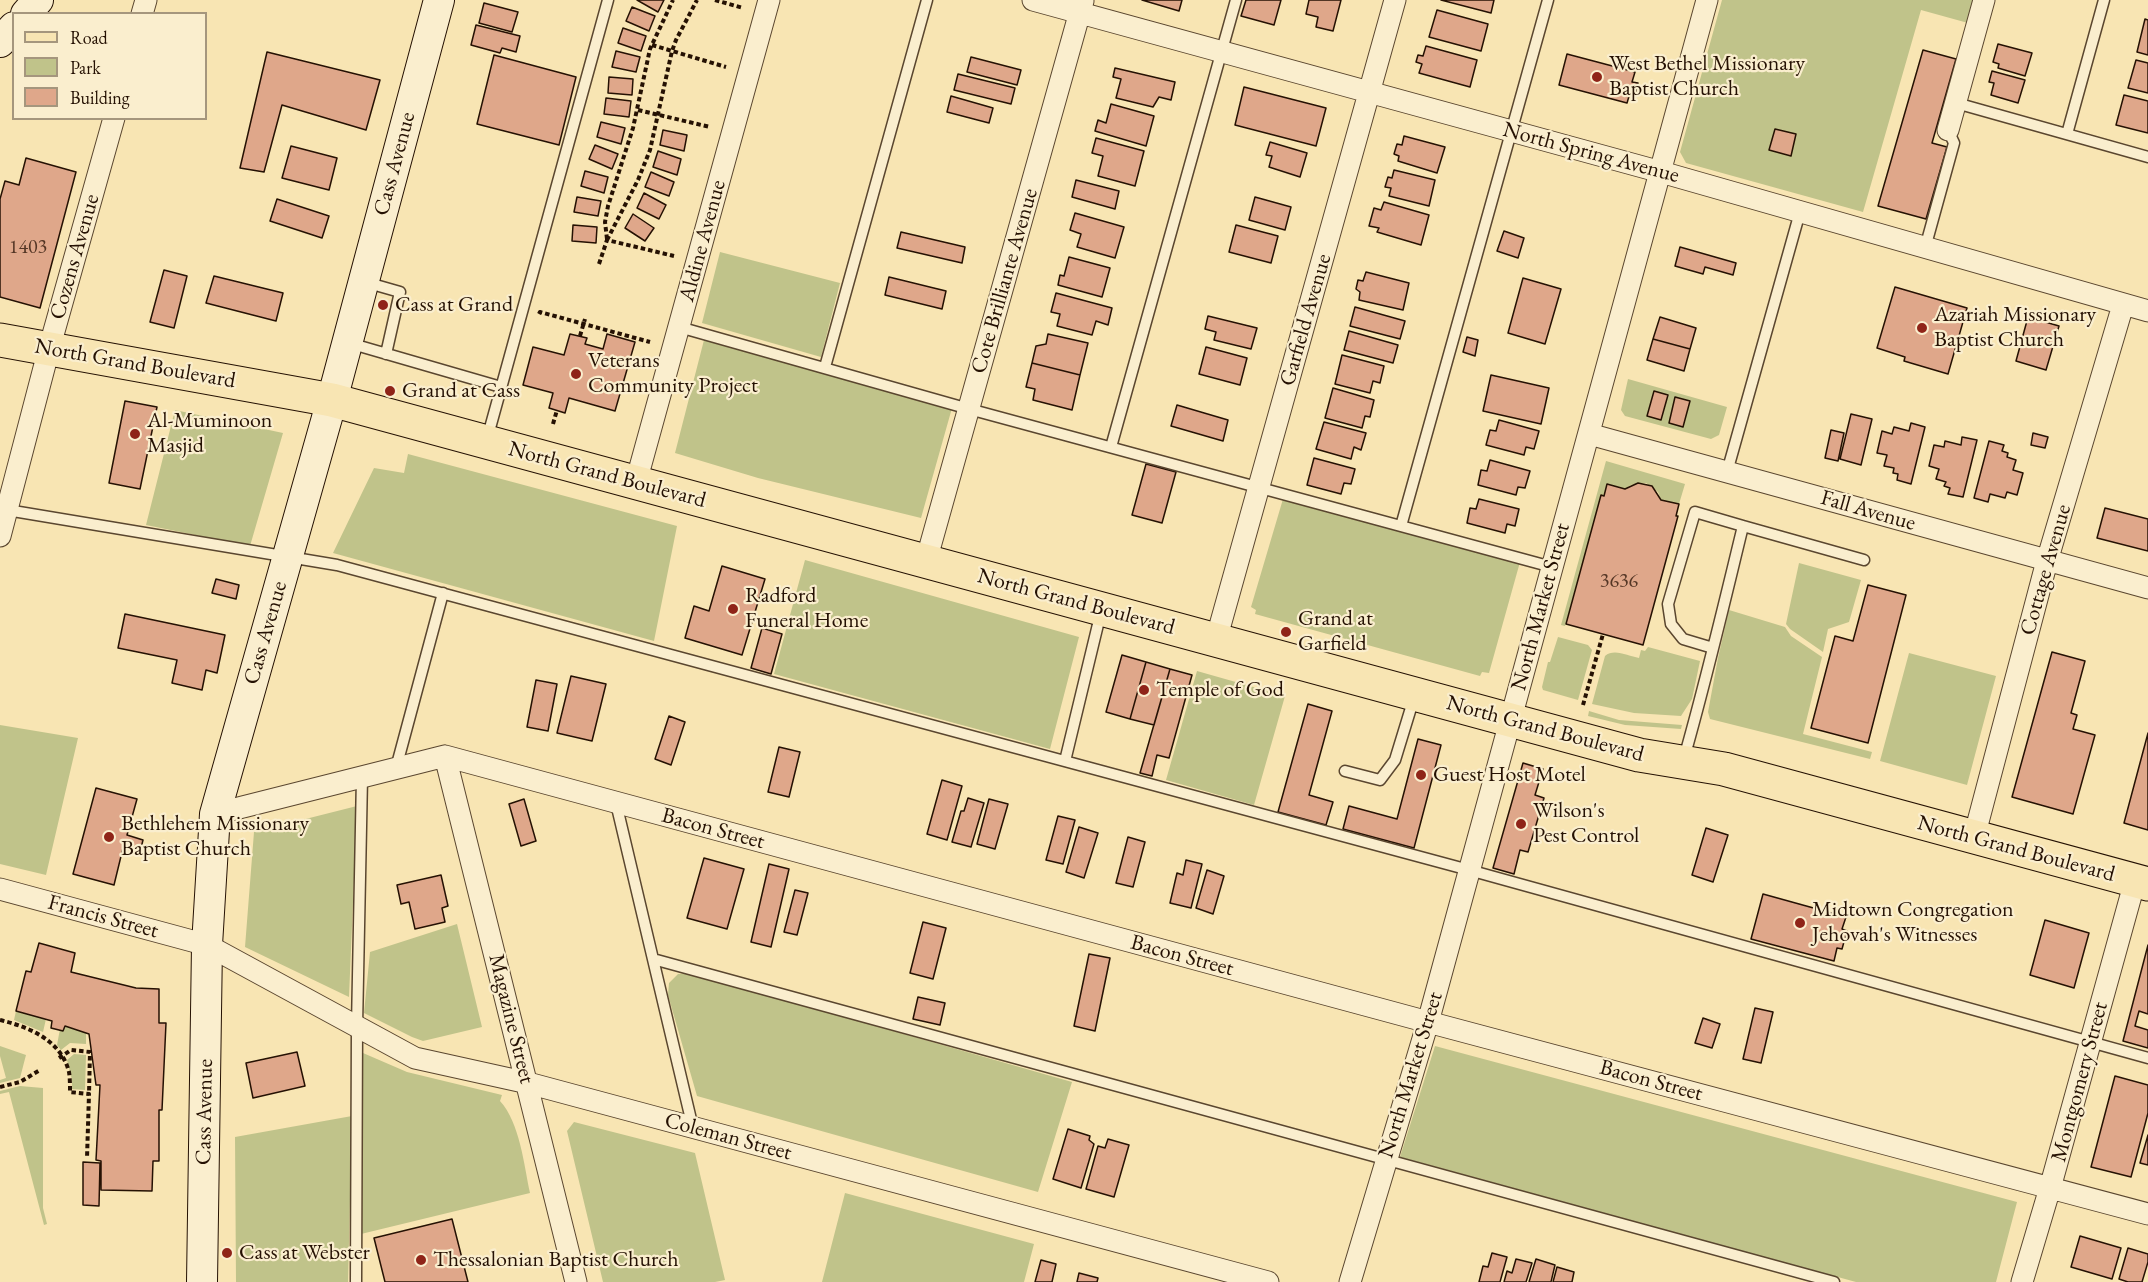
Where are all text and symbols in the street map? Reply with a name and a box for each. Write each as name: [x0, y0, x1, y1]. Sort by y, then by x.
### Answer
legend: [12, 12, 207, 120]
text: Road: [70, 26, 108, 49]
place label: West Bethel Missionary Baptist Church: [1609, 51, 1805, 102]
text: Park: [70, 56, 101, 79]
marker: West Bethel Missionary Baptist Church: [1590, 70, 1604, 84]
text: Building: [70, 86, 130, 109]
street label: Cass Avenue: [369, 109, 421, 219]
street label: North Spring Avenue: [1500, 117, 1682, 189]
street label: Aldine Avenue: [674, 177, 732, 305]
street label: Cote Brilliante Avenue: [966, 185, 1044, 377]
street label: Cozens Avenue: [44, 191, 106, 323]
house number: 1403: [9, 236, 47, 260]
street label: Garfield Avenue: [1275, 251, 1337, 389]
place label: Cass at Grand: [395, 292, 513, 318]
marker: Cass at Grand: [376, 298, 390, 312]
place label: Azariah Missionary Baptist Church: [1934, 302, 2096, 354]
marker: Azariah Missionary Baptist Church: [1915, 321, 1929, 335]
street label: North Grand Boulevard: [33, 333, 237, 395]
place label: Veterans Community Project: [588, 348, 758, 400]
marker: Veterans Community Project: [569, 367, 583, 381]
place label: Grand at Cass: [402, 378, 520, 404]
marker: Grand at Cass: [383, 384, 397, 398]
place label: Al-Muminoon Masjid: [147, 408, 272, 460]
marker: Al-Muminoon Masjid: [128, 427, 142, 441]
street label: North Grand Boulevard: [505, 436, 709, 514]
street label: Fall Avenue: [1818, 485, 1918, 537]
street label: Cottage Avenue: [2015, 502, 2077, 638]
street label: North Market Street: [1506, 520, 1576, 694]
street label: North Grand Boulevard: [974, 563, 1178, 641]
house number: 3636: [1600, 570, 1638, 594]
street label: Cass Avenue: [239, 578, 293, 688]
place label: Radford Funeral Home: [745, 583, 868, 634]
marker: Radford Funeral Home: [726, 602, 740, 616]
place label: Grand at Garfield: [1298, 606, 1373, 658]
marker: Grand at Garfield: [1279, 625, 1293, 639]
place label: Temple of God: [1156, 677, 1284, 703]
marker: Temple of God: [1137, 683, 1151, 697]
street label: North Grand Boulevard: [1443, 690, 1647, 768]
place label: Guest Host Motel: [1433, 762, 1586, 788]
marker: Guest Host Motel: [1414, 768, 1428, 782]
place label: Wilson's Pest Control: [1533, 798, 1639, 849]
street label: Bacon Street: [659, 803, 767, 855]
street label: North Grand Boulevard: [1914, 810, 2118, 888]
place label: Bethlehem Missionary Baptist Church: [121, 811, 309, 862]
marker: Wilson's Pest Control: [1514, 817, 1528, 831]
marker: Bethlehem Missionary Baptist Church: [102, 830, 116, 844]
street label: Francis Street: [45, 890, 161, 944]
place label: Midtown Congregation Jehovah's Witnesses: [1812, 897, 2014, 948]
marker: Midtown Congregation Jehovah's Witnesses: [1793, 916, 1807, 930]
street label: Bacon Street: [1128, 930, 1236, 982]
street label: Magazine Street: [482, 951, 540, 1087]
street label: North Market Street: [1373, 989, 1449, 1161]
street label: Montgomery Street: [2046, 999, 2114, 1165]
street label: Bacon Street: [1597, 1055, 1705, 1107]
street label: Cass Avenue: [191, 1059, 219, 1165]
street label: Coleman Street: [662, 1107, 794, 1167]
place label: Cass at Webster: [239, 1240, 370, 1266]
marker: Cass at Webster: [220, 1246, 234, 1260]
place label: Thessalonian Baptist Church: [433, 1247, 679, 1273]
marker: Thessalonian Baptist Church: [414, 1253, 428, 1267]

